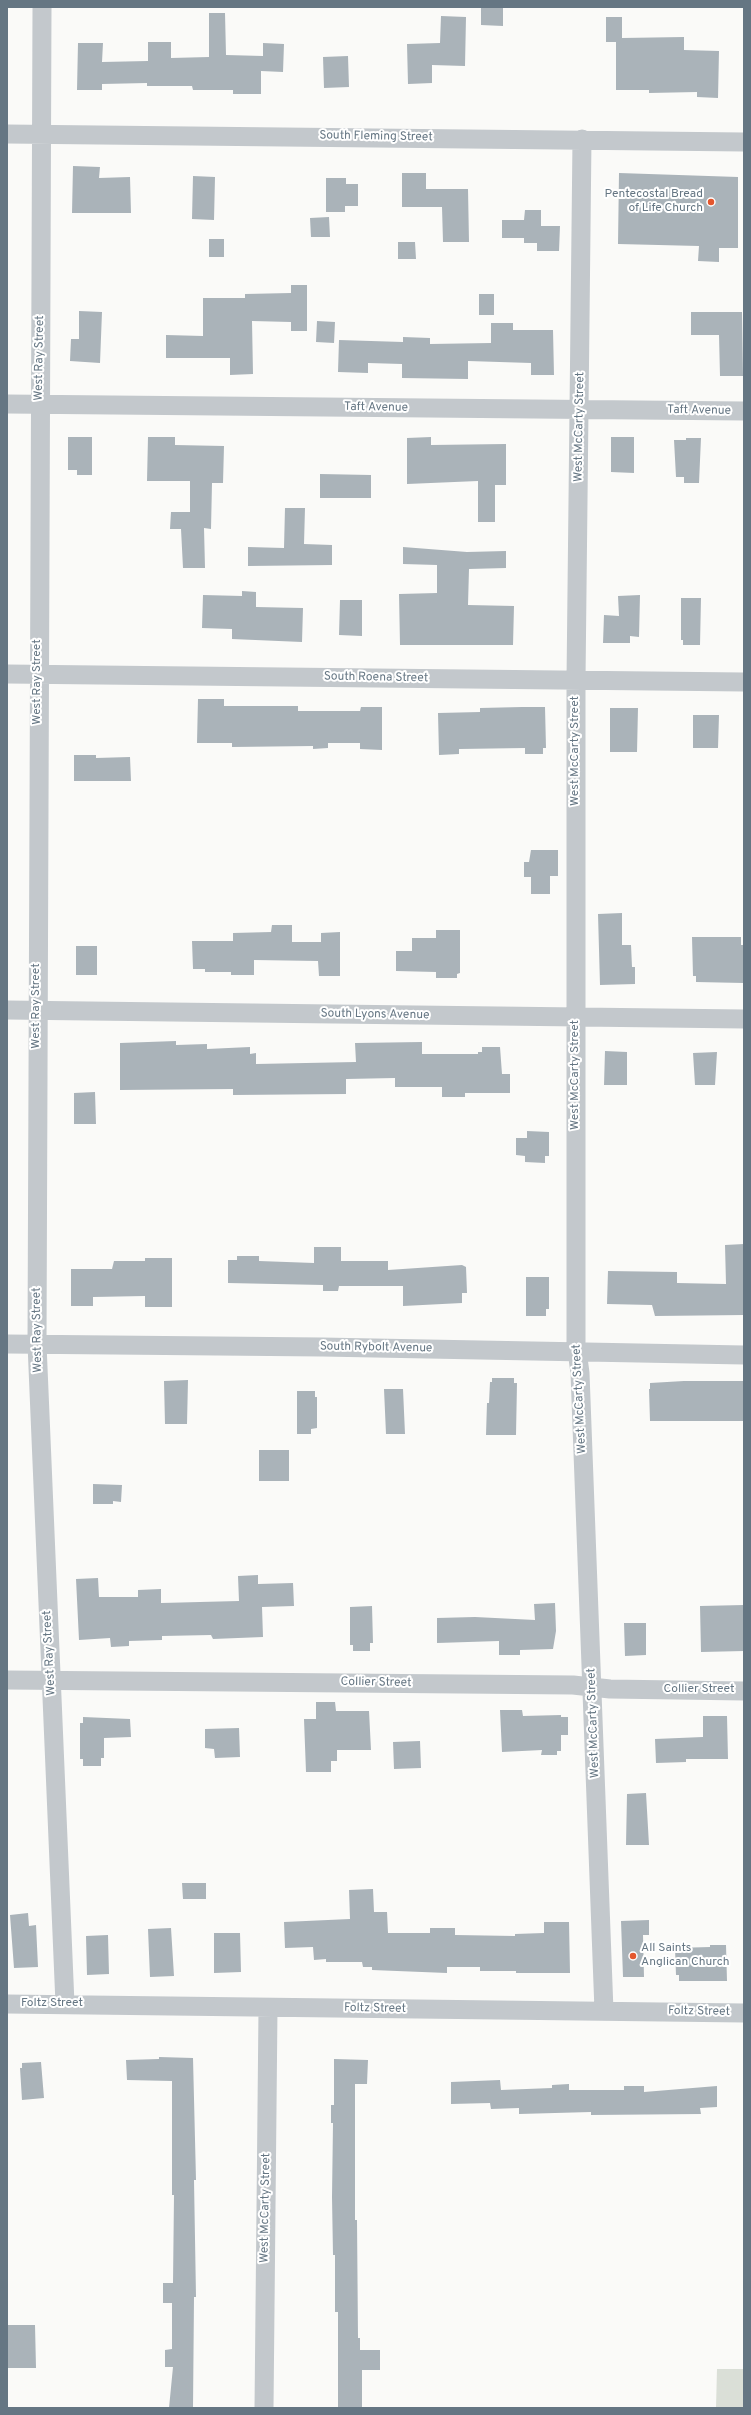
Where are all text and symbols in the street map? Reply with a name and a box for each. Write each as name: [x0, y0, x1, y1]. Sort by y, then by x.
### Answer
street label: South Fleming Street: [319, 129, 433, 145]
place label: Pentecostal Bread of Life Church: [604, 188, 703, 216]
marker: Pentecostal Bread of Life Church: [706, 197, 716, 207]
street label: West Ray Street: [32, 315, 48, 401]
street label: West McCarty Street: [572, 372, 588, 482]
street label: Taft Avenue: [344, 400, 408, 416]
street label: Taft Avenue: [667, 403, 731, 419]
street label: West Ray Street: [31, 639, 45, 725]
street label: South Roena Street: [324, 670, 428, 686]
street label: West McCarty Street: [569, 696, 583, 806]
street label: West Ray Street: [30, 963, 44, 1049]
street label: South Lyons Avenue: [320, 1007, 430, 1023]
street label: West McCarty Street: [569, 1020, 583, 1130]
street label: West Ray Street: [30, 1287, 46, 1373]
street label: South Rybolt Avenue: [320, 1340, 432, 1356]
street label: West McCarty Street: [570, 1344, 590, 1454]
street label: West Ray Street: [41, 1610, 59, 1696]
street label: West McCarty Street: [585, 1668, 603, 1778]
street label: Collier Street: [340, 1675, 412, 1691]
street label: Collier Street: [664, 1683, 734, 1697]
place label: All Saints Anglican Church: [641, 1942, 729, 1970]
marker: All Saints Anglican Church: [628, 1951, 638, 1961]
street label: Foltz Street: [21, 1997, 83, 2011]
street label: Foltz Street: [344, 2001, 406, 2017]
street label: Foltz Street: [668, 2004, 730, 2020]
street label: West McCarty Street: [258, 2153, 274, 2263]

